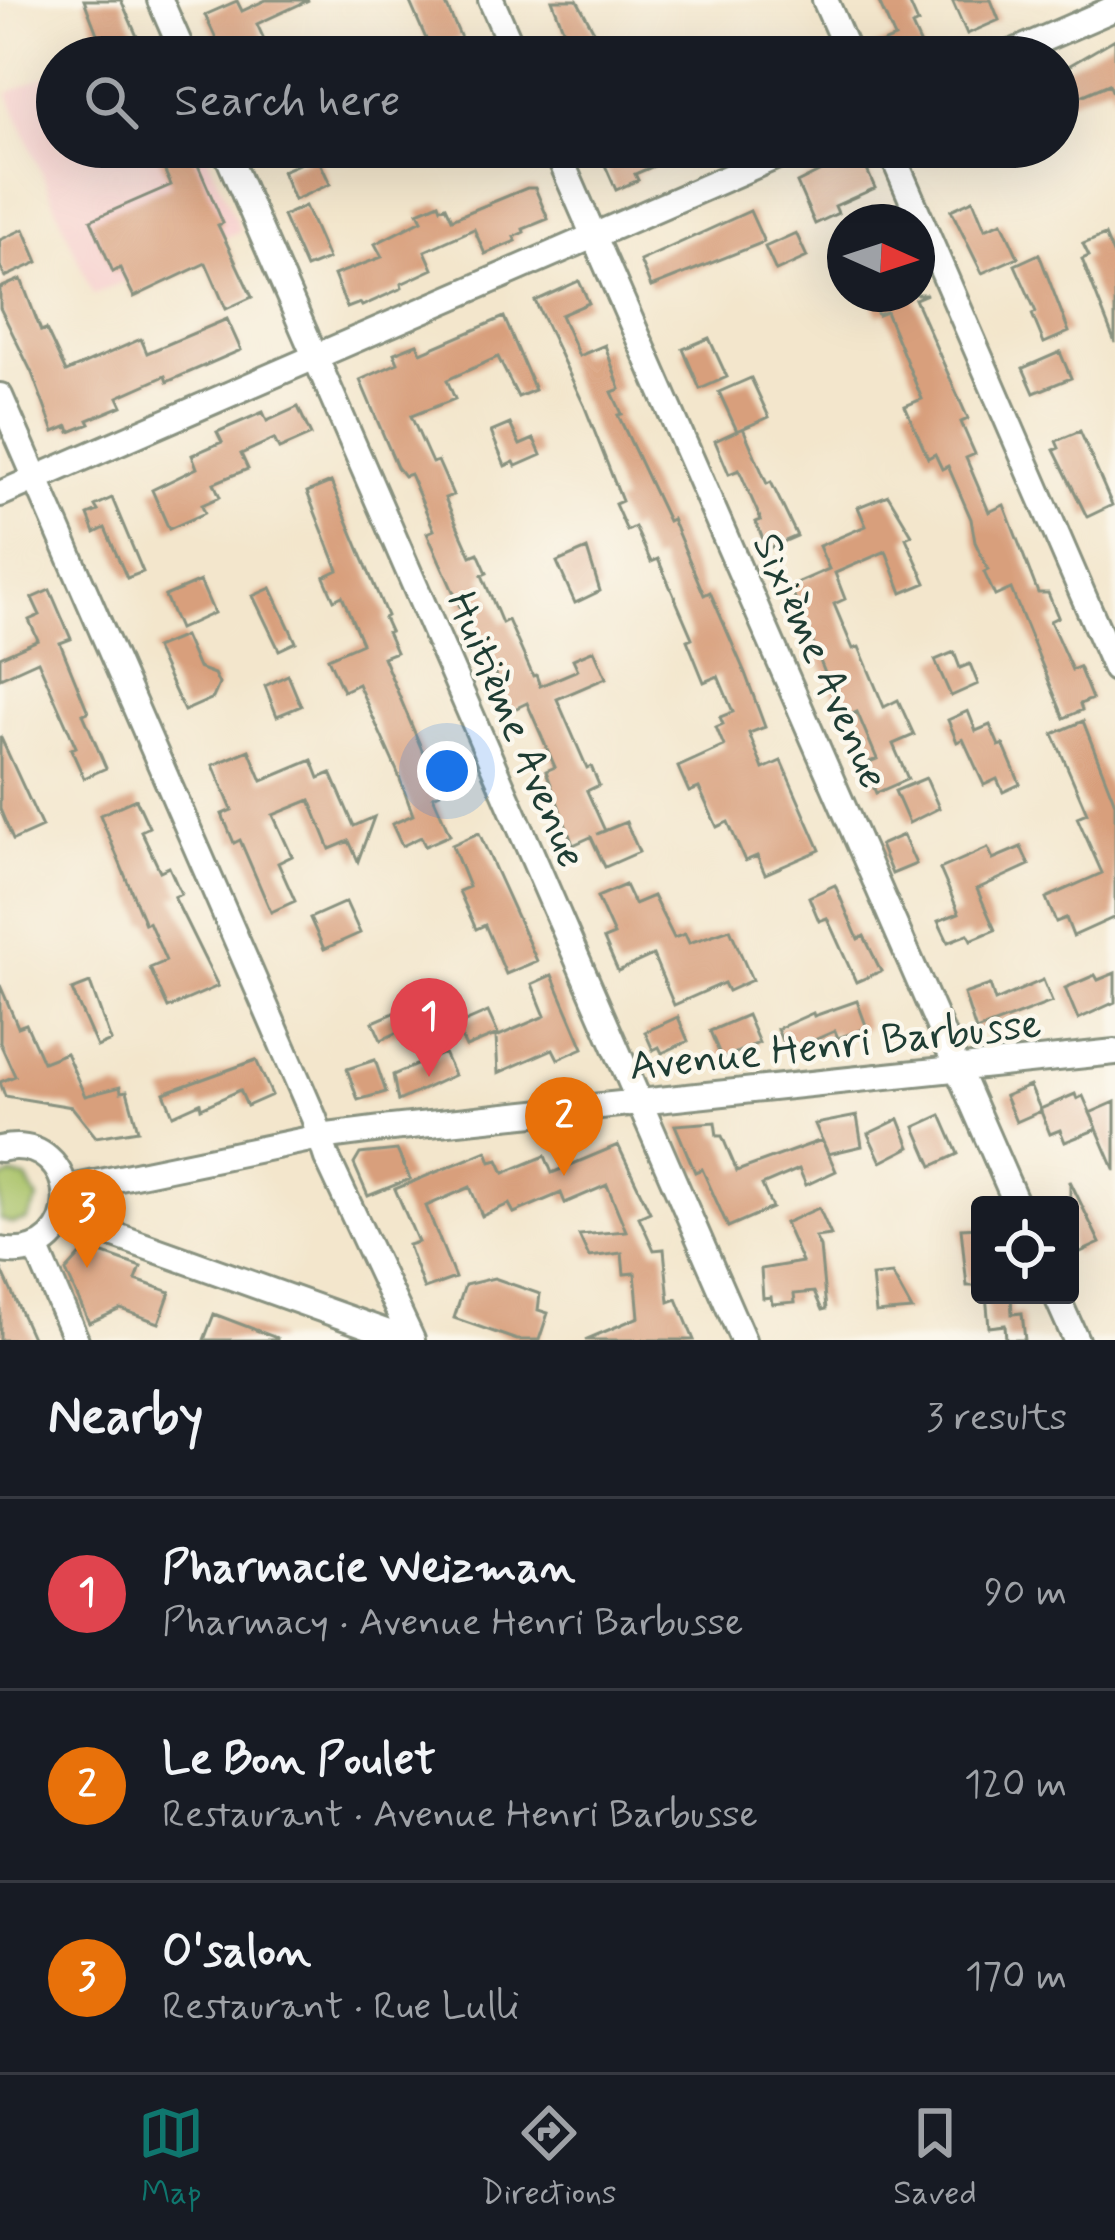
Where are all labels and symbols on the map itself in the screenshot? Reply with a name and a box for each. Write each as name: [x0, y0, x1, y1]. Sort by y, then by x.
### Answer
north arrow: [827, 204, 935, 312]
street label: Sixième Avenue: [738, 525, 900, 798]
street label: Huitième Avenue: [432, 584, 598, 877]
your location: [417, 741, 477, 801]
pin: 1: [390, 978, 468, 1077]
street label: Avenue Henri Barbusse: [627, 997, 1044, 1095]
pin: 2: [525, 1077, 603, 1176]
pin: 3: [48, 1169, 126, 1268]

